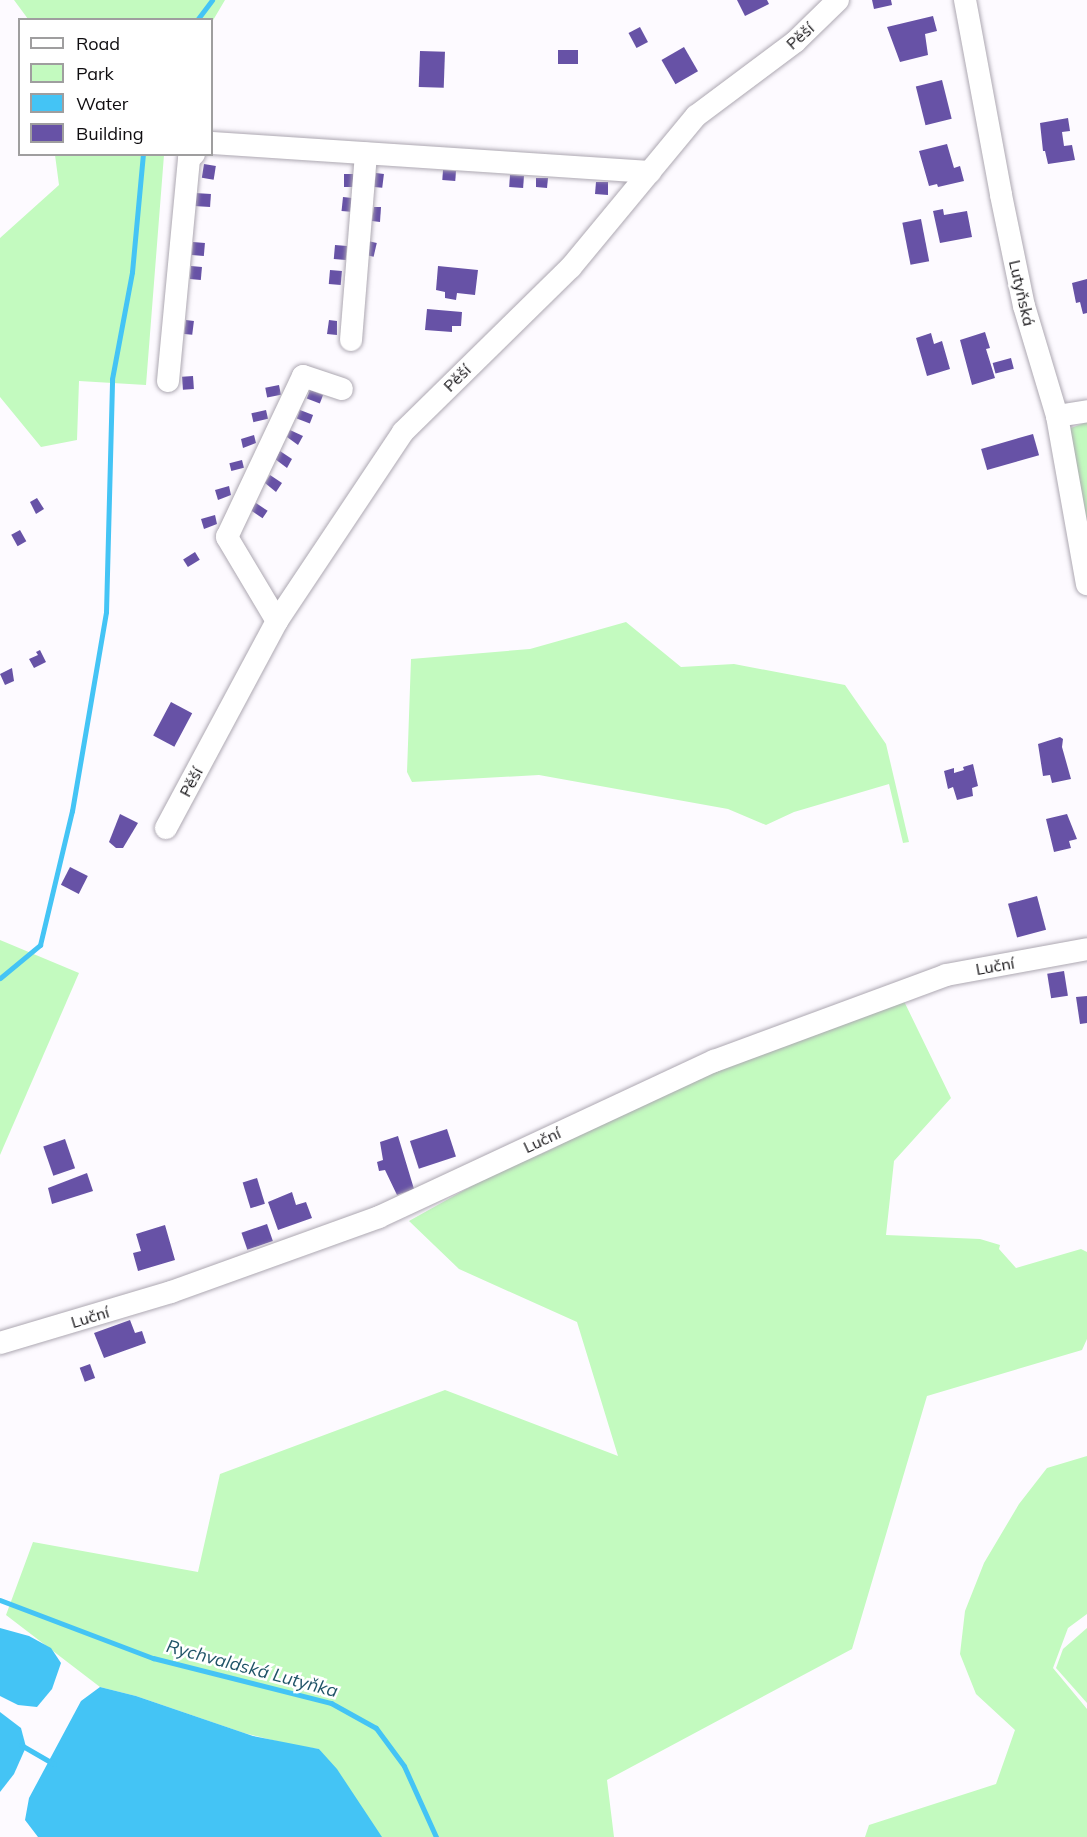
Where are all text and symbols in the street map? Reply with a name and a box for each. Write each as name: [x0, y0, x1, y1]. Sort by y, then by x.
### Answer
legend: [18, 18, 213, 156]
street label: Pěší: [782, 19, 818, 53]
text: Road: [76, 32, 120, 55]
text: Park: [76, 62, 114, 85]
text: Water: [76, 92, 128, 115]
text: Building: [76, 122, 144, 145]
street label: Lutyňská: [1005, 258, 1039, 328]
street label: Pěší: [439, 360, 475, 396]
street label: Pěší: [175, 764, 207, 800]
street label: Luční: [974, 953, 1016, 979]
street label: Luční: [520, 1123, 564, 1157]
street label: Luční: [69, 1302, 111, 1332]
water label: Rychvaldská Lutyňka: [164, 1636, 340, 1702]

